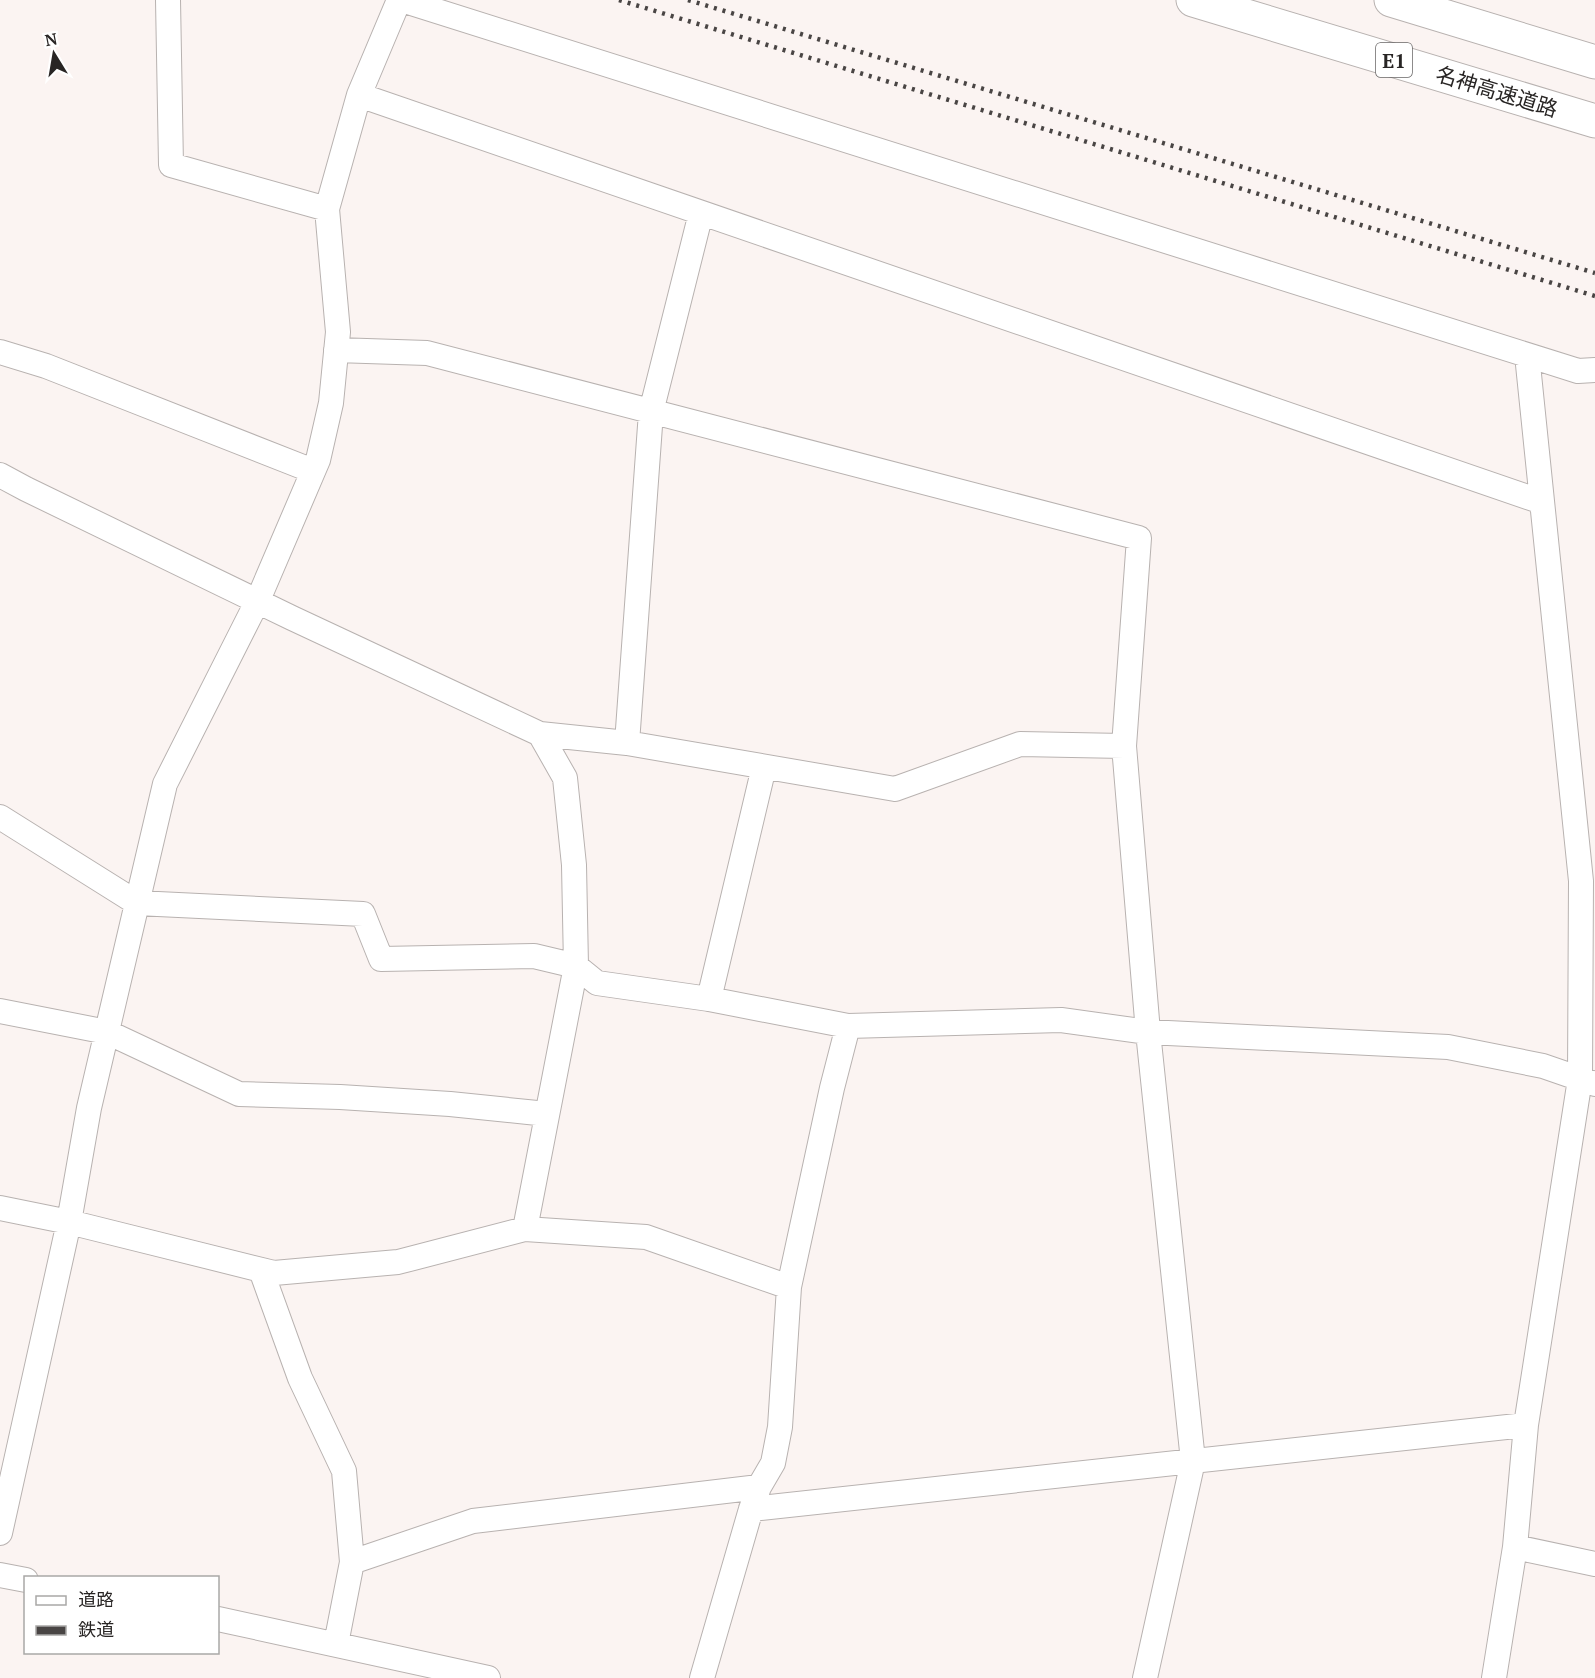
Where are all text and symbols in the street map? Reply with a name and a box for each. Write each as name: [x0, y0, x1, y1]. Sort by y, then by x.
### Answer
north arrow: [24, 24, 84, 84]
text: N: [43, 27, 59, 51]
road number: E1: [1376, 43, 1412, 77]
street label: 名神高速道路: [1433, 59, 1561, 123]
legend: [24, 1576, 219, 1654]
text: 道路: [78, 1587, 114, 1611]
text: 鉄道: [78, 1617, 114, 1641]

